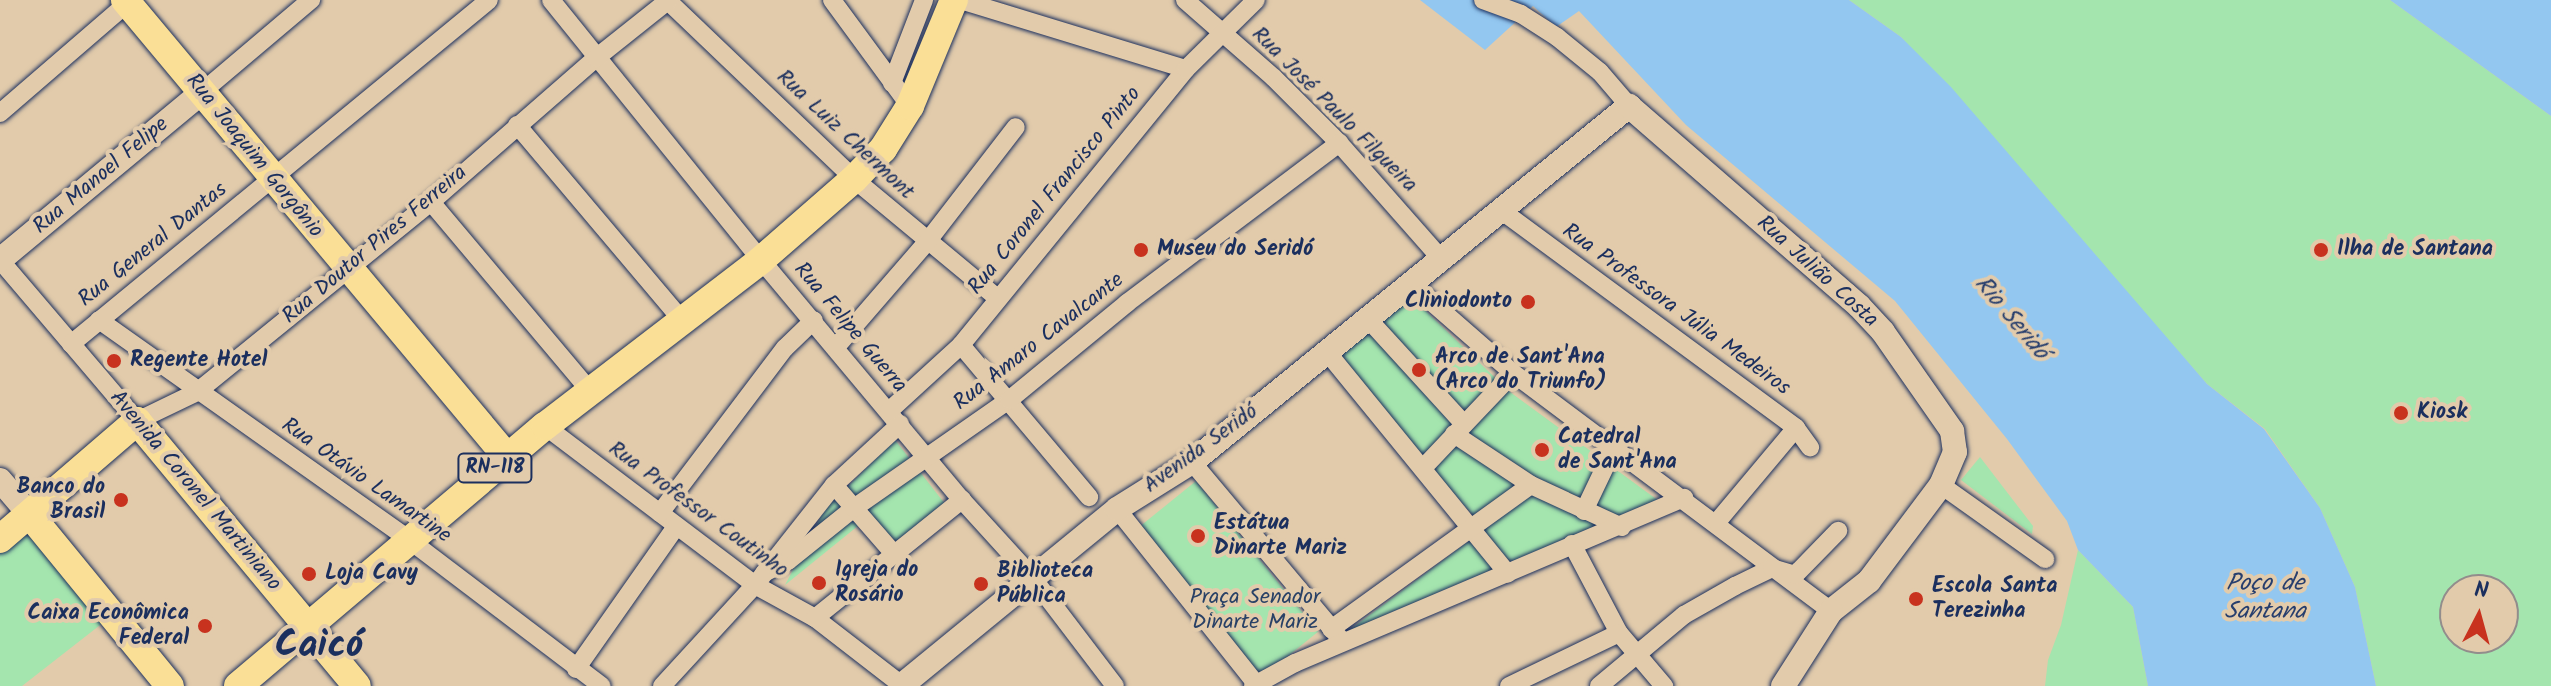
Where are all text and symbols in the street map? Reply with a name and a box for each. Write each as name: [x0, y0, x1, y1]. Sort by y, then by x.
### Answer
street label: Rua José Paulo Filgueira: [1246, 22, 1422, 198]
street label: Rua Luiz Chermont: [771, 64, 919, 206]
street label: Rua Joaquim Gorgônio: [180, 69, 328, 243]
street label: Rua Coronel Francisco Pinto: [963, 82, 1147, 300]
street label: Rua Manoel Felipe: [28, 112, 174, 240]
street label: Rua Doutor Pires Ferreira: [277, 160, 473, 330]
street label: Rua General Dantas: [73, 177, 233, 313]
street label: Rua Julião Costa: [1751, 210, 1883, 334]
street label: Rua Professora Júlia Medeiros: [1557, 218, 1795, 402]
place label: Museu do Seridó: [1157, 237, 1313, 263]
place label: Ilha de Santana: [2337, 237, 2493, 263]
marker: Museu do Seridó: [1132, 241, 1150, 259]
marker: Ilha de Santana: [2312, 241, 2330, 259]
street label: Rua Felipe Guerra: [788, 257, 912, 399]
street label: Rua Amaro Cavalcante: [949, 267, 1129, 417]
water label: Rio Seridó: [1968, 270, 2054, 366]
place label: Cliniodonto: [1405, 289, 1512, 315]
marker: Cliniodonto: [1519, 293, 1537, 311]
place label: Arco de Sant'Ana (Arco do Triunfo): [1435, 344, 1607, 396]
place label: Regente Hotel: [130, 348, 267, 374]
marker: Regente Hotel: [105, 352, 123, 370]
marker: Arco de Sant'Ana (Arco do Triunfo): [1410, 361, 1428, 379]
street label: Avenida Coronel Martiniano: [103, 385, 287, 597]
street label: Avenida Seridó: [1139, 399, 1263, 499]
place label: Kiosk: [2417, 400, 2467, 426]
marker: Kiosk: [2392, 404, 2410, 422]
street label: Rua Otávio Lamartine: [276, 413, 456, 549]
place label: Catedral de Sant'Ana: [1558, 424, 1677, 476]
street label: Rua Professor Coutinho: [603, 436, 793, 584]
marker: Catedral de Sant'Ana: [1533, 441, 1551, 459]
road number: RN-118: [457, 452, 533, 484]
place label: Banco do Brasil: [17, 474, 105, 526]
marker: Banco do Brasil: [112, 491, 130, 509]
place label: Estátua Dinarte Mariz: [1214, 510, 1347, 562]
marker: Estátua Dinarte Mariz: [1189, 527, 1207, 545]
place label: Igreja do Rosário: [835, 557, 918, 608]
place label: Biblioteca Pública: [997, 558, 1093, 610]
place label: Loja Cavy: [325, 561, 418, 587]
marker: Loja Cavy: [300, 565, 318, 583]
water label: Poço de Santana: [2224, 570, 2306, 626]
place label: Escola Santa Terezinha: [1932, 573, 2057, 624]
text: N: [2473, 573, 2490, 610]
marker: Igreja do Rosário: [810, 574, 828, 592]
north arrow: [2439, 574, 2519, 654]
marker: Biblioteca Pública: [972, 575, 990, 593]
park label: Praça Senador Dinarte Mariz: [1190, 584, 1320, 636]
marker: Escola Santa Terezinha: [1907, 590, 1925, 608]
place label: Caixa Econômica Federal: [28, 600, 189, 652]
marker: Caixa Econômica Federal: [196, 617, 214, 635]
district label: Caicó: [275, 624, 363, 670]

